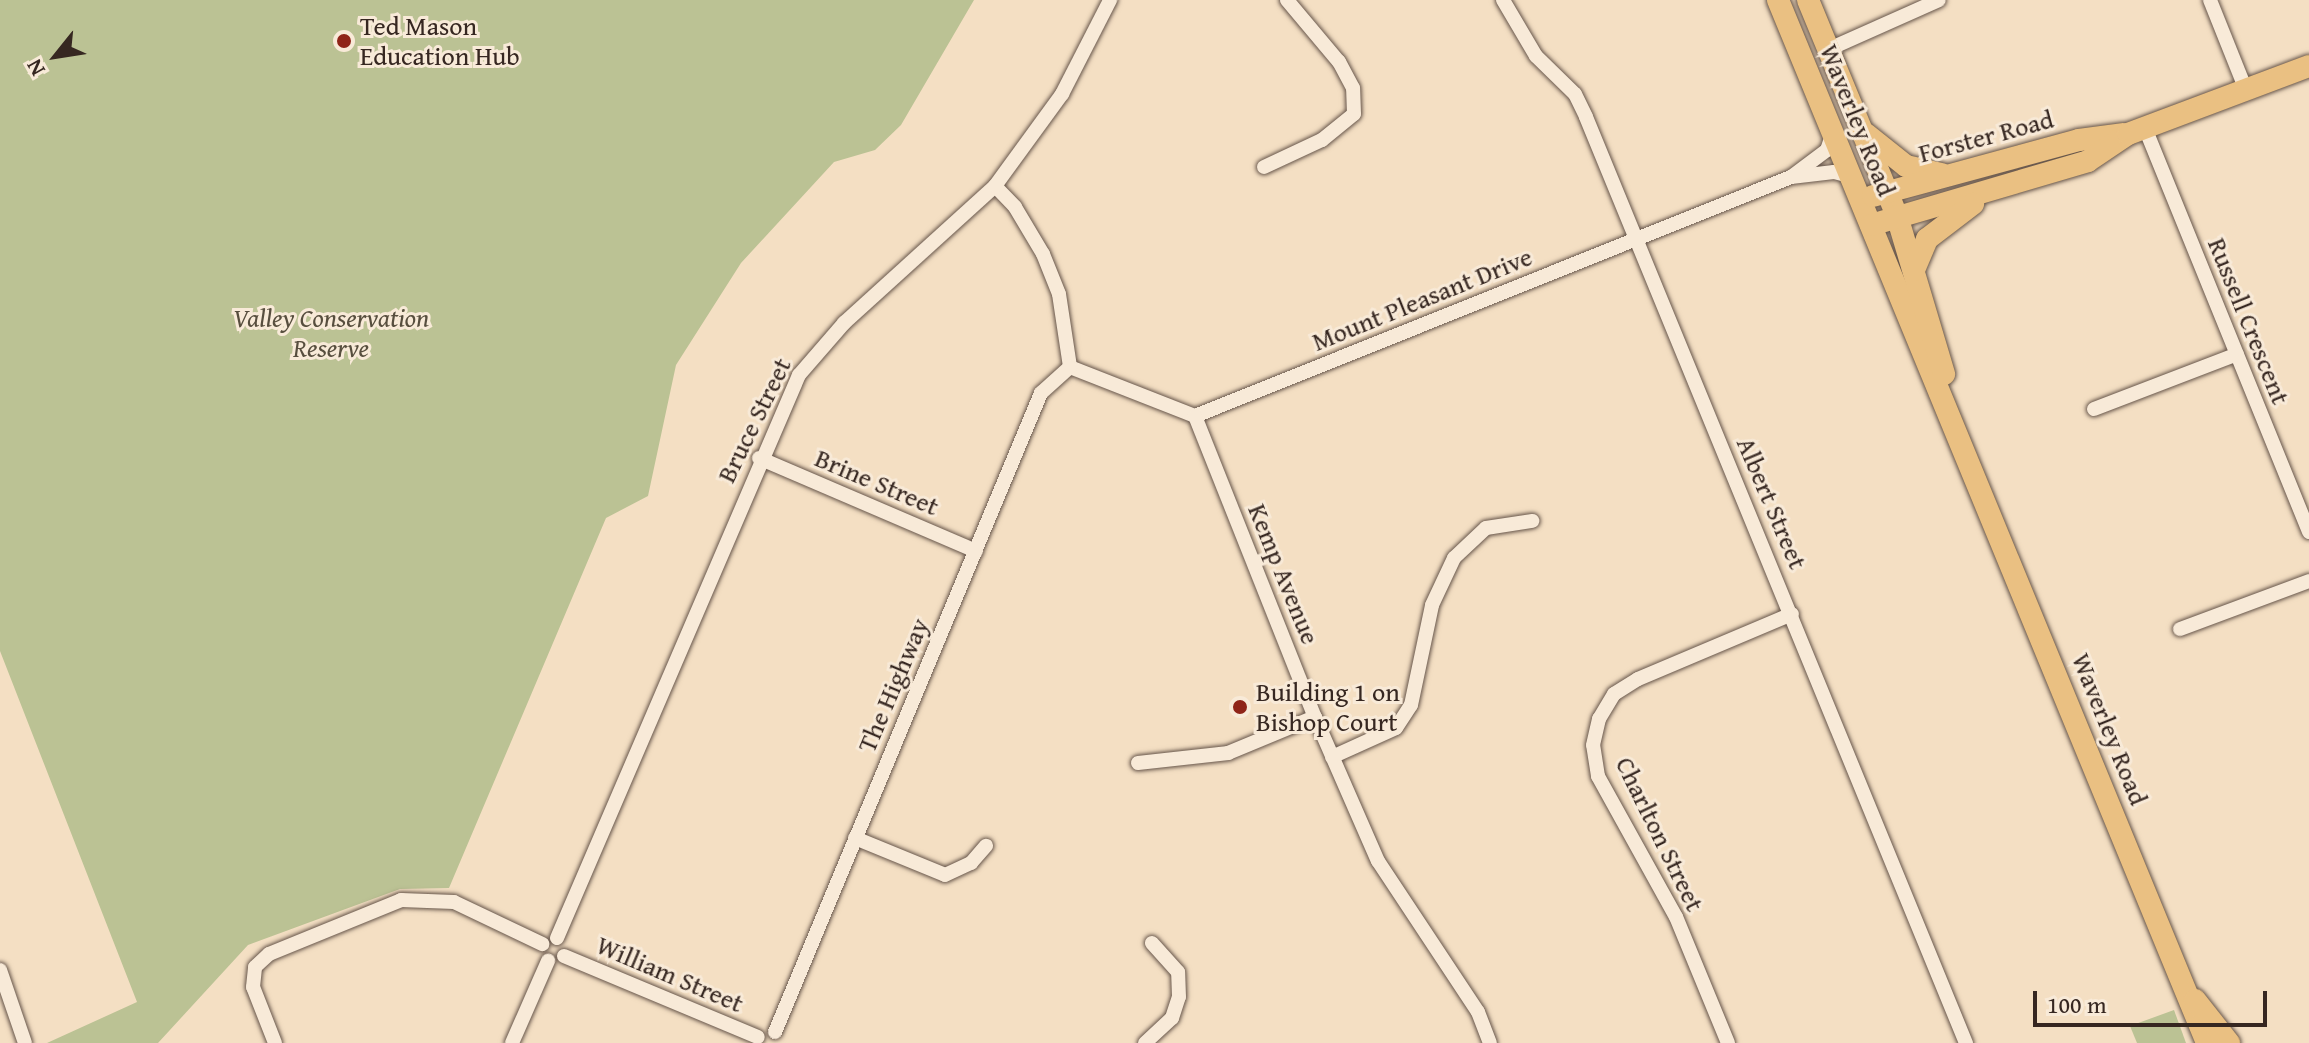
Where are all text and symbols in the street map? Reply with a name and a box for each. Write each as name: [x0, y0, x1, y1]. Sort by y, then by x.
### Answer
place label: Ted Mason Education Hub: [360, 10, 520, 72]
north arrow: [16, 16, 96, 96]
marker: Ted Mason Education Hub: [335, 32, 353, 50]
street label: Waverley Road: [1813, 40, 1903, 200]
text: N: [18, 54, 53, 82]
street label: Forster Road: [1915, 103, 2057, 169]
street label: Russell Crescent: [2201, 233, 2297, 409]
street label: Mount Pleasant Drive: [1308, 241, 1536, 357]
park label: Valley Conservation Reserve: [233, 302, 429, 364]
street label: Bruce Street: [710, 353, 798, 487]
street label: Albert Street: [1730, 432, 1814, 574]
street label: Brine Street: [811, 442, 943, 522]
street label: Kemp Avenue: [1242, 499, 1326, 649]
street label: The Highway: [851, 613, 935, 757]
street label: Waverley Road: [2065, 649, 2155, 809]
place label: Building 1 on Bishop Court: [1256, 676, 1400, 738]
marker: Building 1 on Bishop Court: [1231, 698, 1249, 716]
street label: Charlton Street: [1609, 752, 1711, 916]
street label: William Street: [592, 929, 748, 1019]
scale bar: [2037, 975, 2271, 1025]
text: 100 m: [2047, 987, 2107, 1022]

